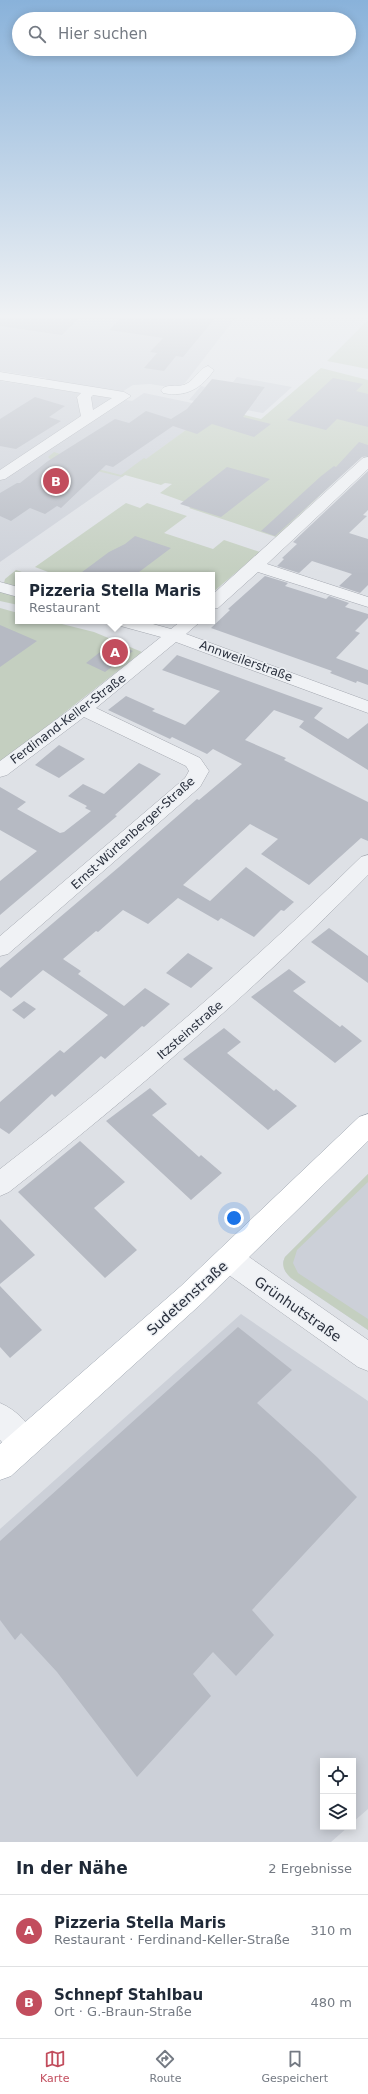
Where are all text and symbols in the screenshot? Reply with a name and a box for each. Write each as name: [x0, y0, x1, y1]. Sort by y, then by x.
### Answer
search box: [12, 12, 356, 56]
icon: search: [26, 23, 48, 45]
text: Hier suchen: [58, 25, 147, 43]
pin: B: [43, 466, 69, 496]
popup: [15, 572, 215, 624]
text: Pizzeria Stella Maris: [29, 582, 201, 600]
text: Restaurant: [29, 600, 100, 615]
pin: A: [102, 637, 128, 667]
street label: Annweilerstraße: [198, 638, 294, 684]
street label: Ferdinand-Keller-Straße: [8, 671, 128, 767]
street label: Ernst-Würtenberger-Straße: [68, 774, 198, 892]
street label: Itzsteinstraße: [154, 998, 226, 1062]
your location: [224, 1208, 244, 1228]
street label: Sudetenstraße: [143, 1258, 231, 1338]
street label: Grünhutstraße: [252, 1273, 344, 1345]
map controls: [320, 1758, 356, 1830]
button: locate: [320, 1758, 356, 1794]
button: layers: [320, 1794, 356, 1830]
text: In der Nähe: [16, 1858, 128, 1878]
text: 2 Ergebnisse: [268, 1861, 352, 1876]
text: Pizzeria Stella Maris: [54, 1914, 226, 1932]
text: A: [24, 1923, 34, 1938]
text: 310 m: [310, 1923, 352, 1938]
text: Restaurant · Ferdinand-Keller-Straße: [54, 1932, 290, 1947]
text: Schnepf Stahlbau: [54, 1986, 203, 2004]
text: B: [24, 1995, 34, 2010]
text: 480 m: [310, 1995, 352, 2010]
text: Ort · G.-Braun-Straße: [54, 2004, 192, 2019]
tab: Karte: [40, 2048, 69, 2085]
tab: Route: [149, 2048, 181, 2085]
tab: Gespeichert: [262, 2048, 328, 2085]

